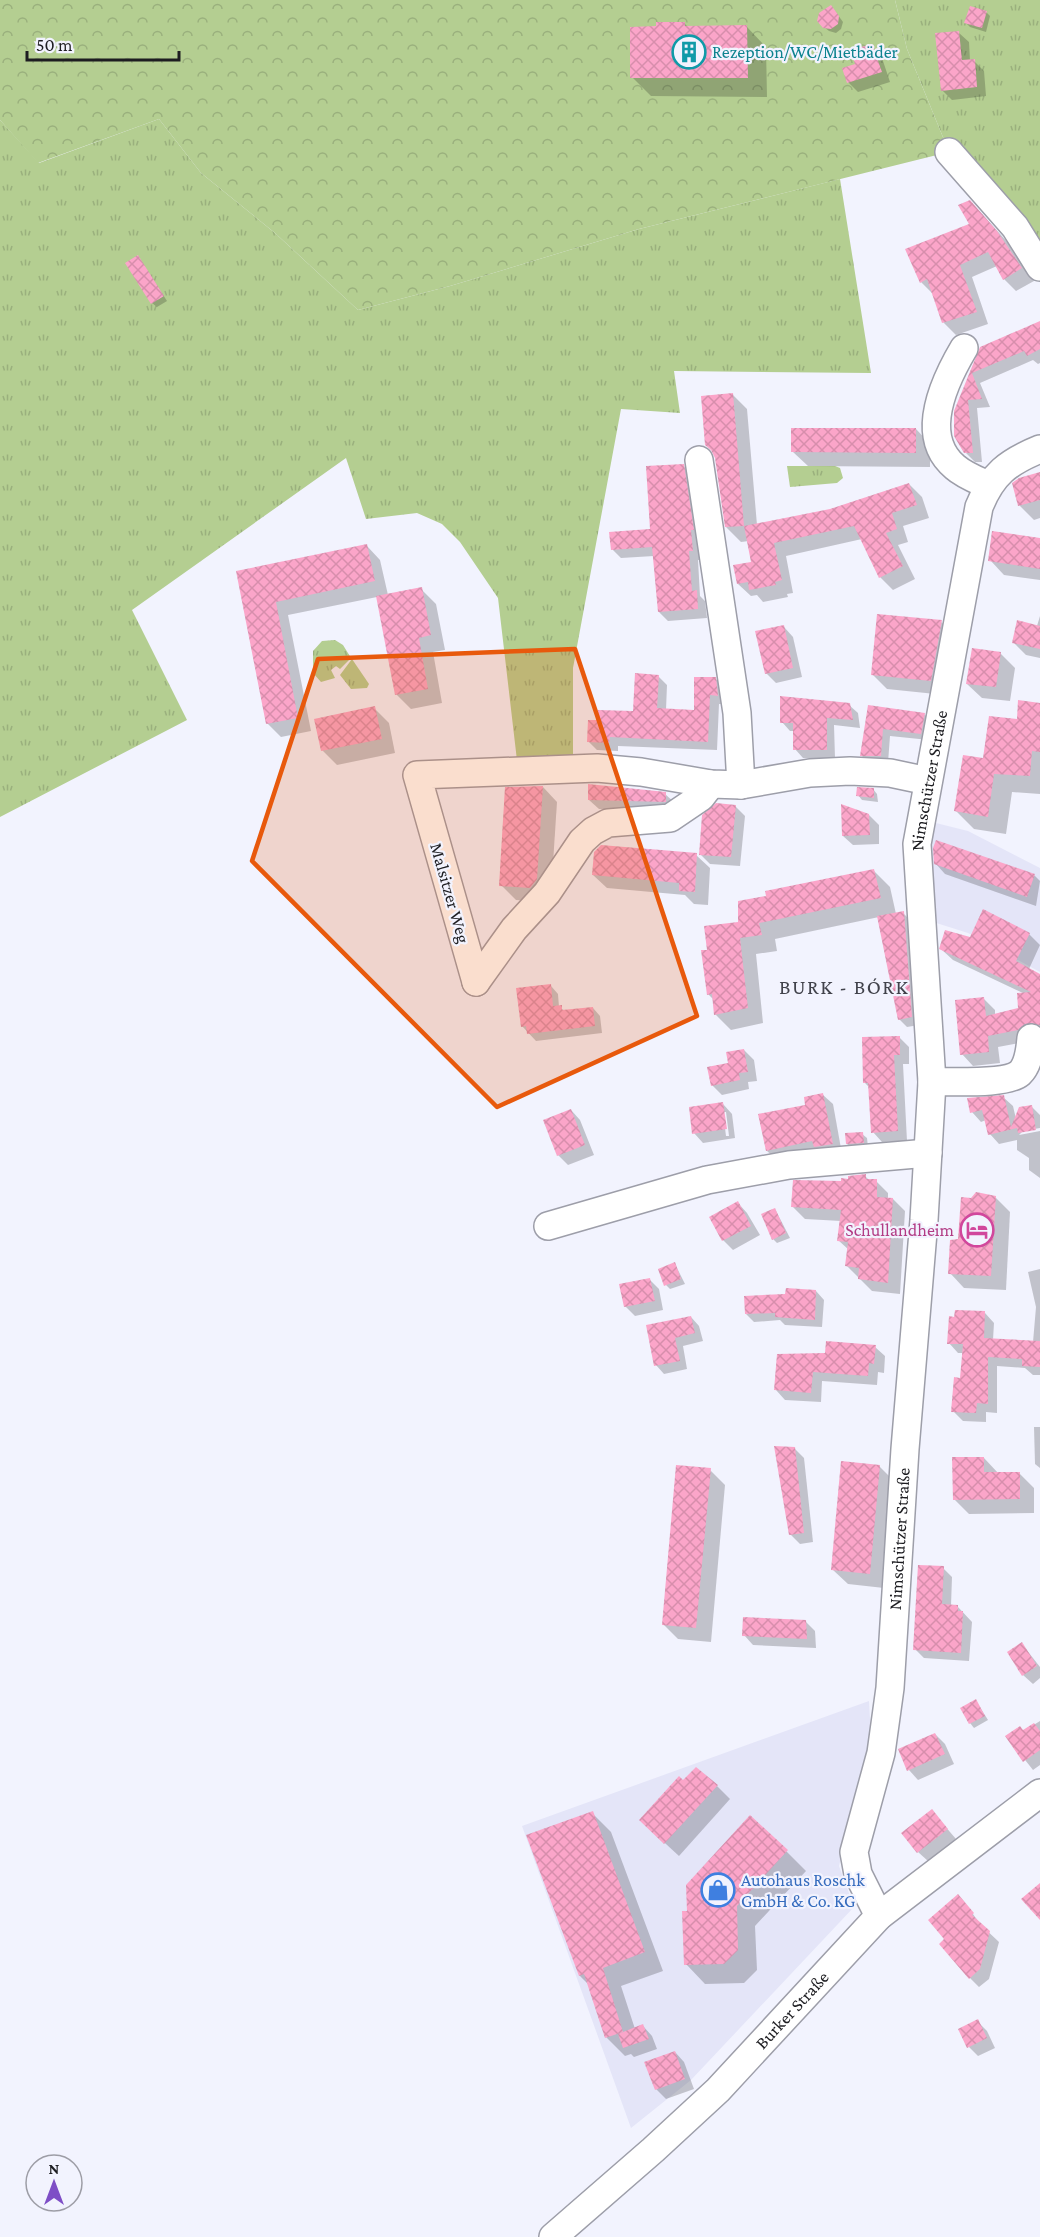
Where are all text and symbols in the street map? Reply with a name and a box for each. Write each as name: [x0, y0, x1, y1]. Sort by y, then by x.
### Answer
scale bar: [27, 24, 178, 62]
building icon: Rezeption/WC/Mietbäder: [671, 34, 707, 70]
text: 50 m: [36, 35, 73, 55]
place label: Rezeption/WC/Mietbäder: [712, 42, 899, 62]
street label: Nimschützer Straße: [907, 709, 951, 851]
street label: Malsitzer Weg: [426, 841, 474, 946]
district label: BURK - BÓRK: [779, 975, 909, 999]
hotel icon: Schullandheim: [959, 1212, 995, 1248]
place label: Schullandheim: [845, 1220, 955, 1240]
street label: Nimschützer Straße: [885, 1467, 914, 1611]
place label: Autohaus Roschk GmbH & Co. KG: [741, 1870, 865, 1911]
shop icon: Autohaus Roschk GmbH & Co. KG: [700, 1872, 736, 1908]
street label: Burker Straße: [751, 1967, 833, 2053]
north arrow: [24, 2153, 84, 2213]
text: N: [49, 2160, 60, 2177]

